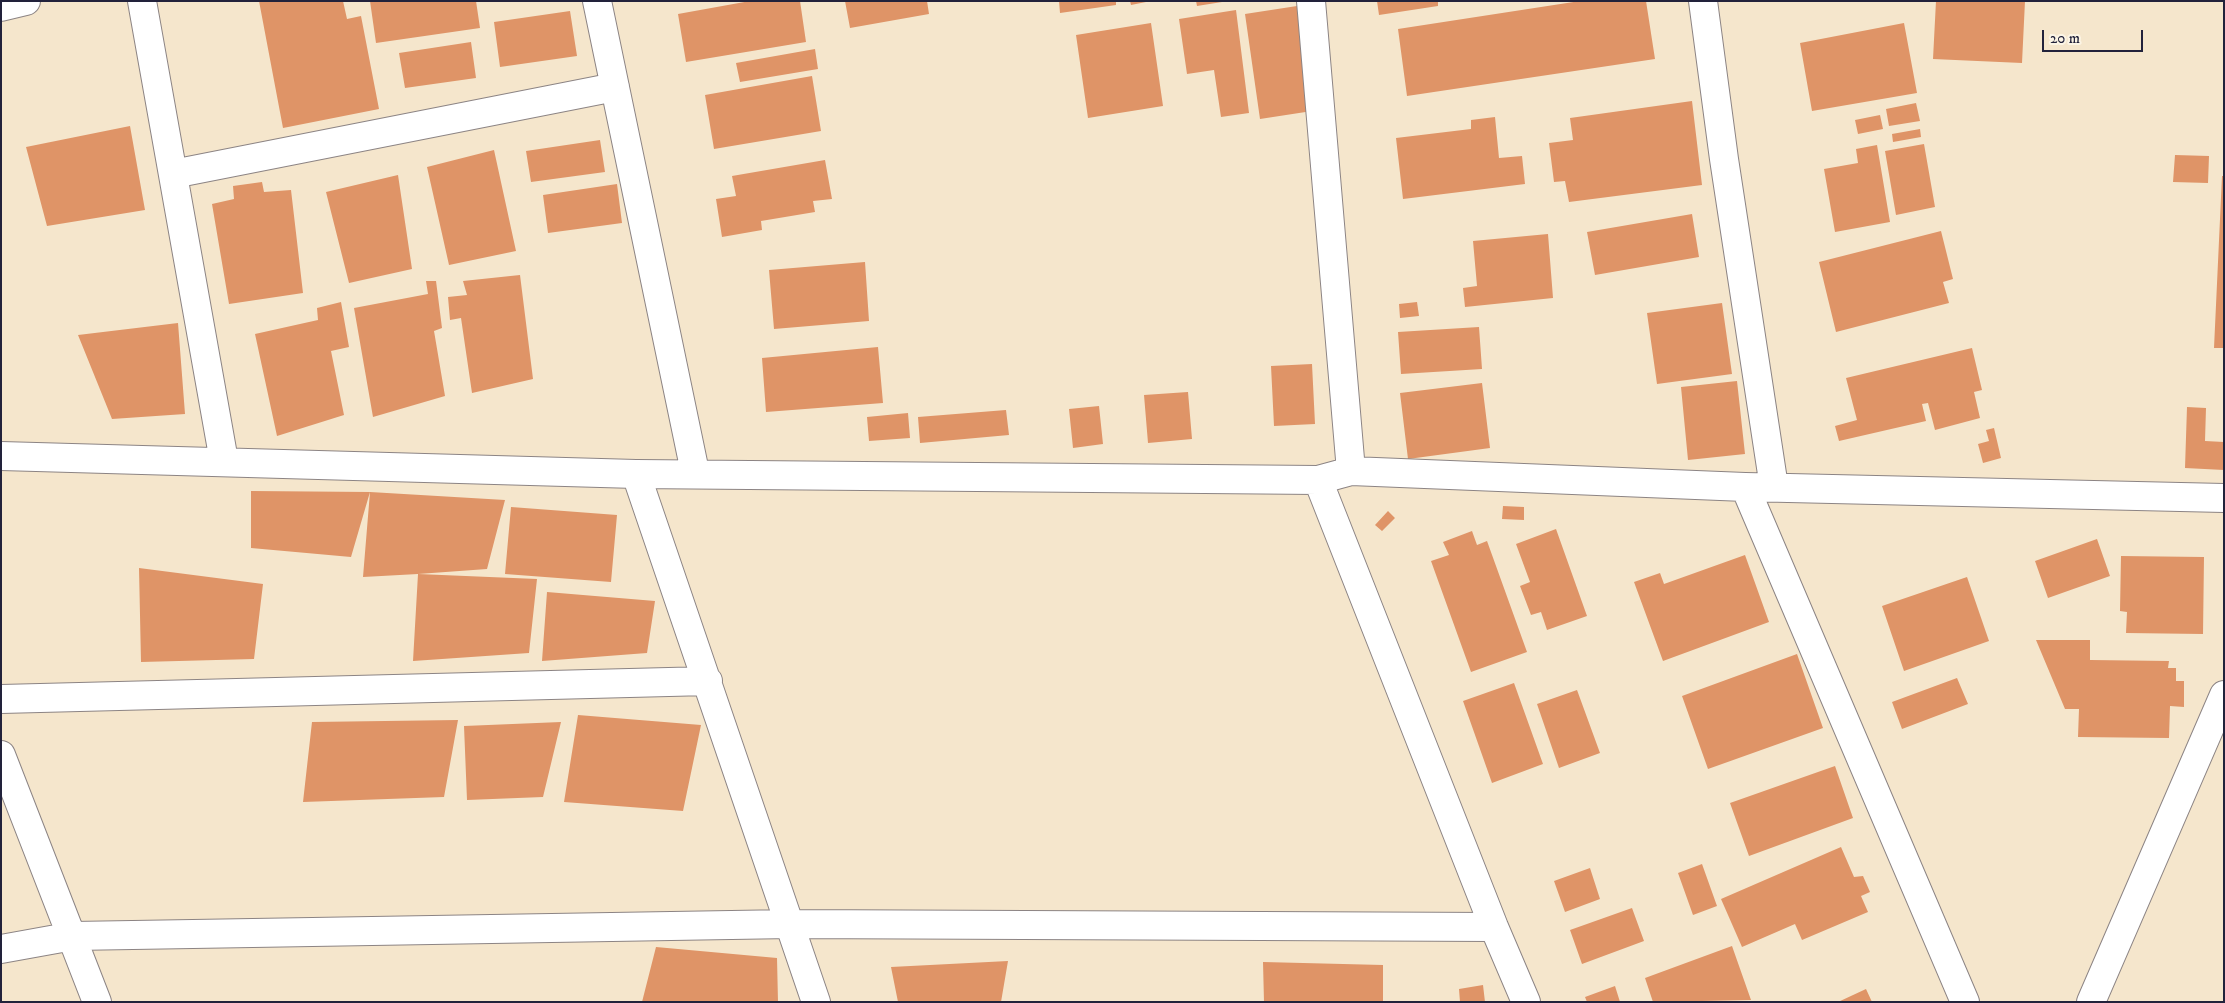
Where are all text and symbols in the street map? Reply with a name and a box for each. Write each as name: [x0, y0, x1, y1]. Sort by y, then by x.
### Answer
scale bar: [2045, 20, 2146, 52]
text: 20 m: [2050, 29, 2080, 48]

